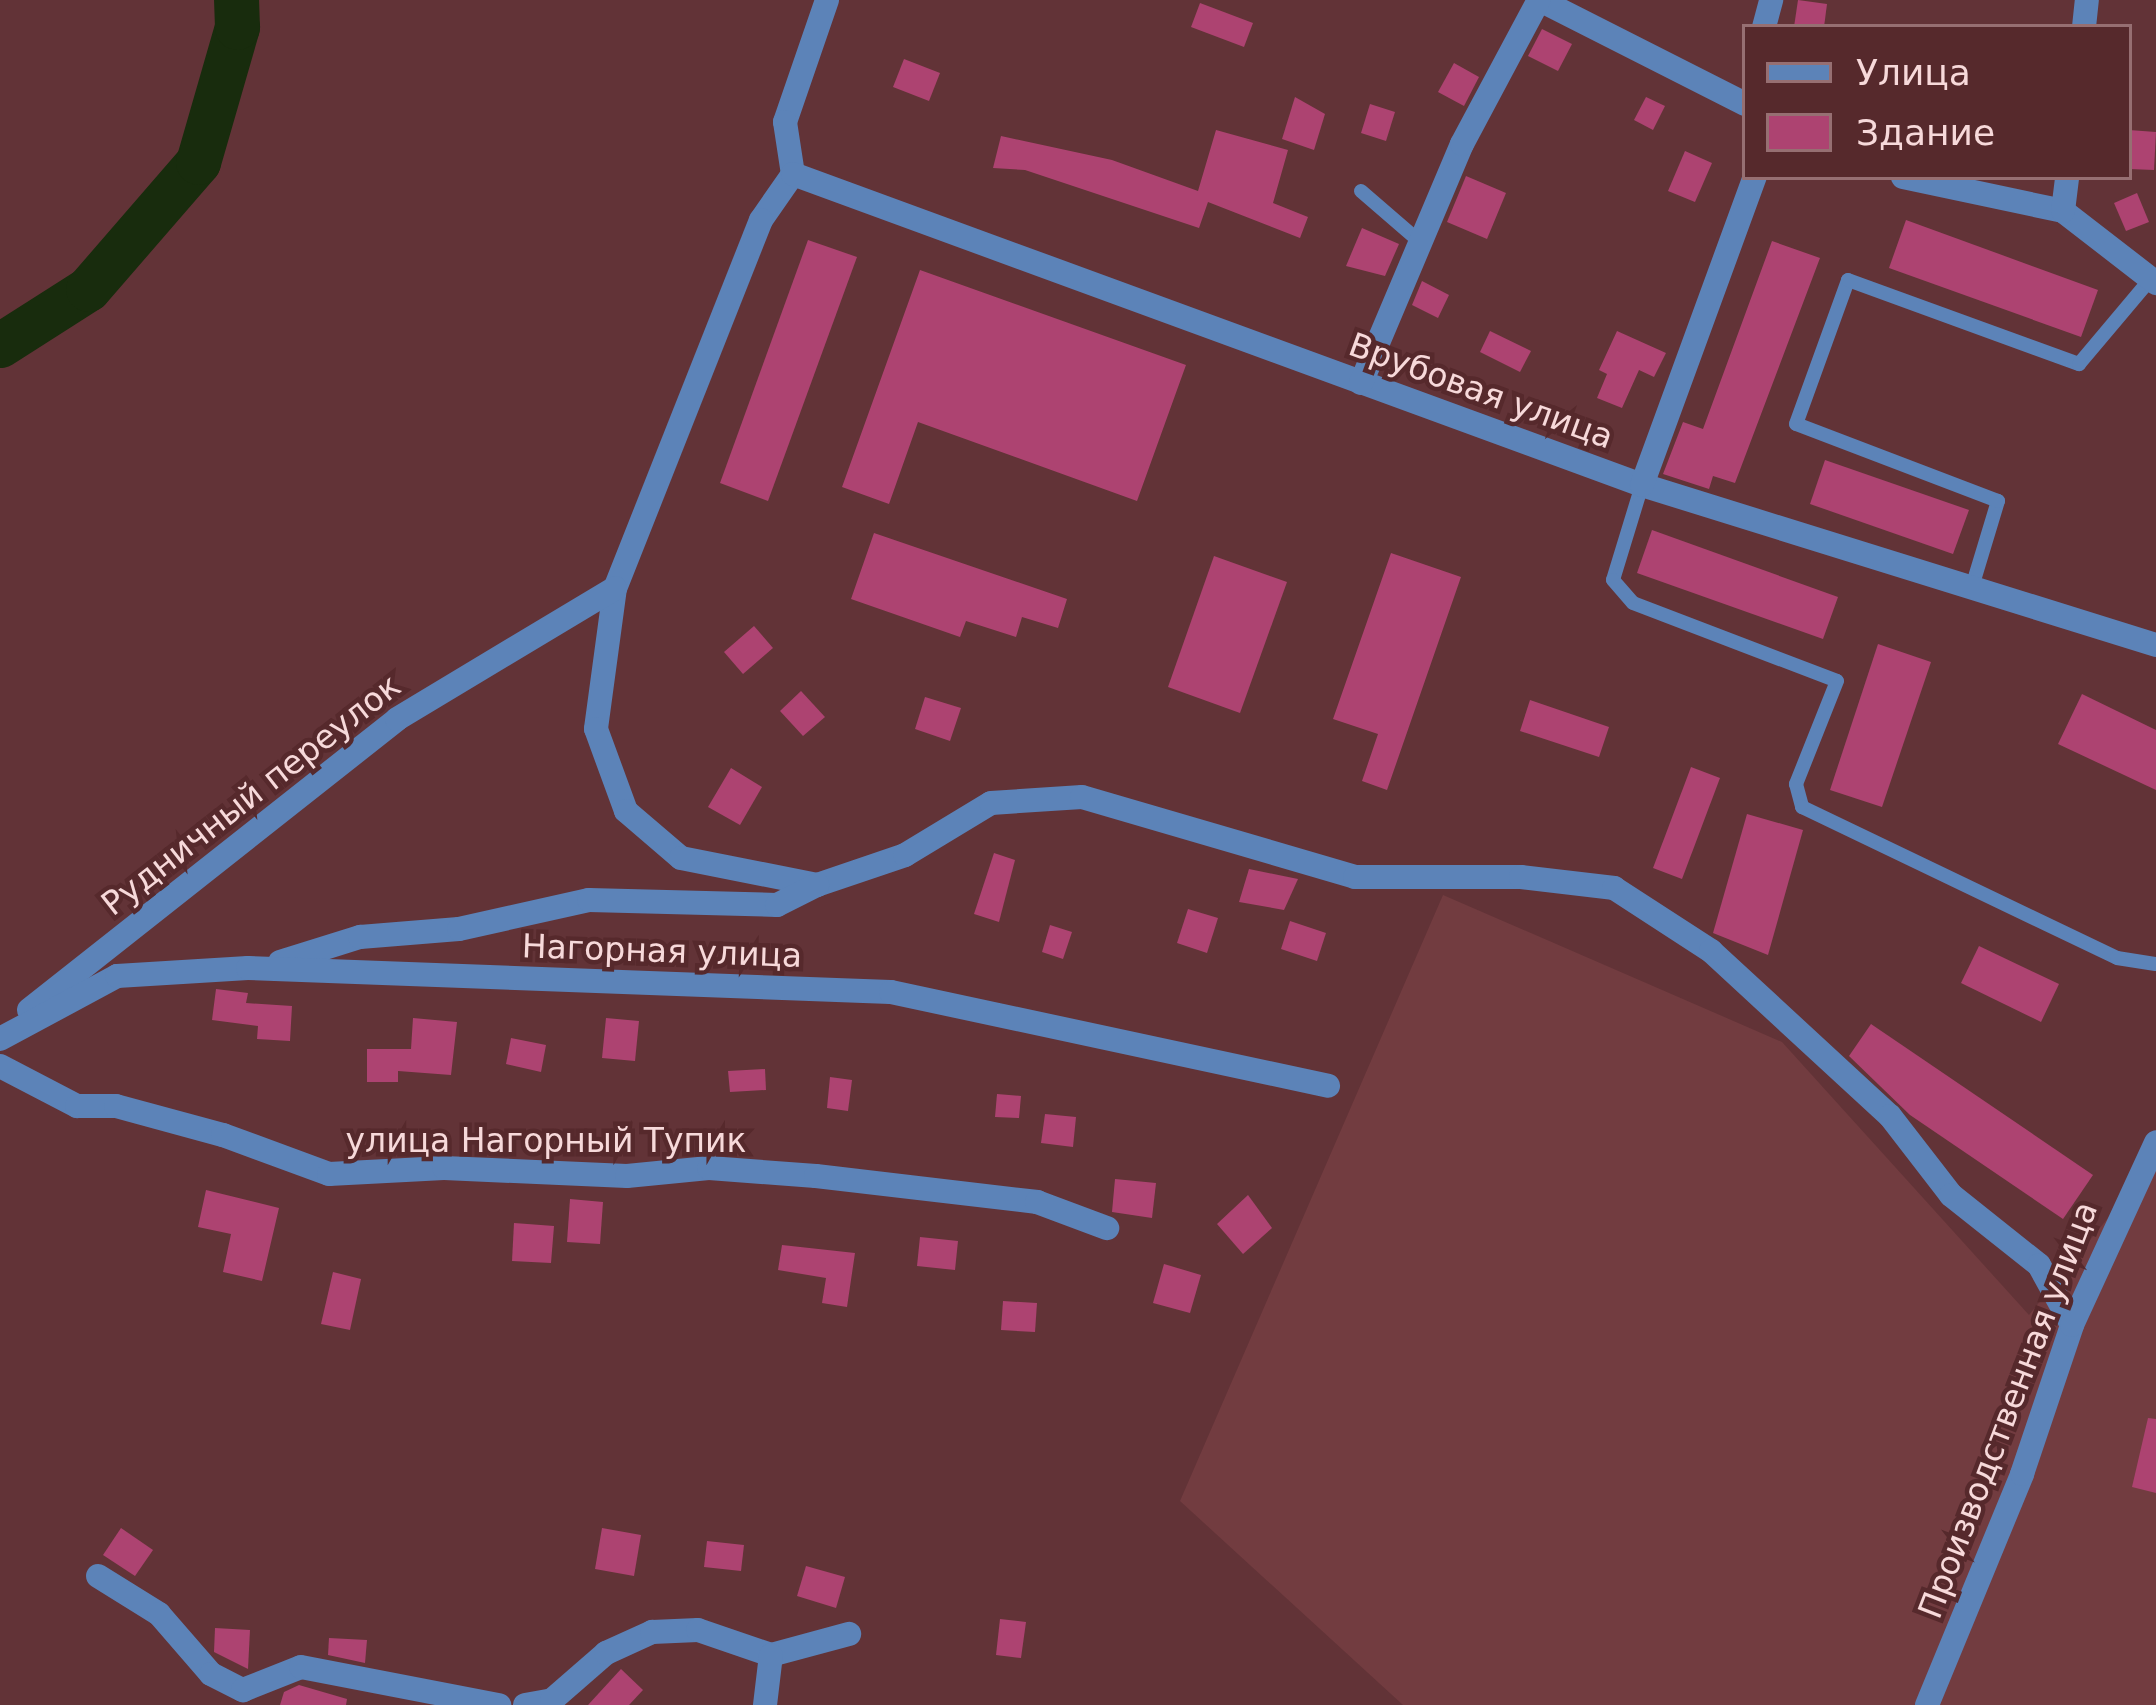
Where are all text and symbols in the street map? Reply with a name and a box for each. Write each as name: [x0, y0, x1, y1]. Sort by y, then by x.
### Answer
legend: [1742, 24, 2132, 180]
text: Улица: [1856, 52, 1971, 93]
text: Здание: [1856, 112, 1995, 153]
street label: Врубовая улица: [1343, 325, 1619, 457]
street label: Рудничный переулок: [94, 666, 408, 924]
street label: Нагорная улица: [521, 926, 803, 976]
street label: улица Нагорный Тупик: [346, 1121, 746, 1161]
street label: Производственная улица: [1910, 1196, 2106, 1624]

